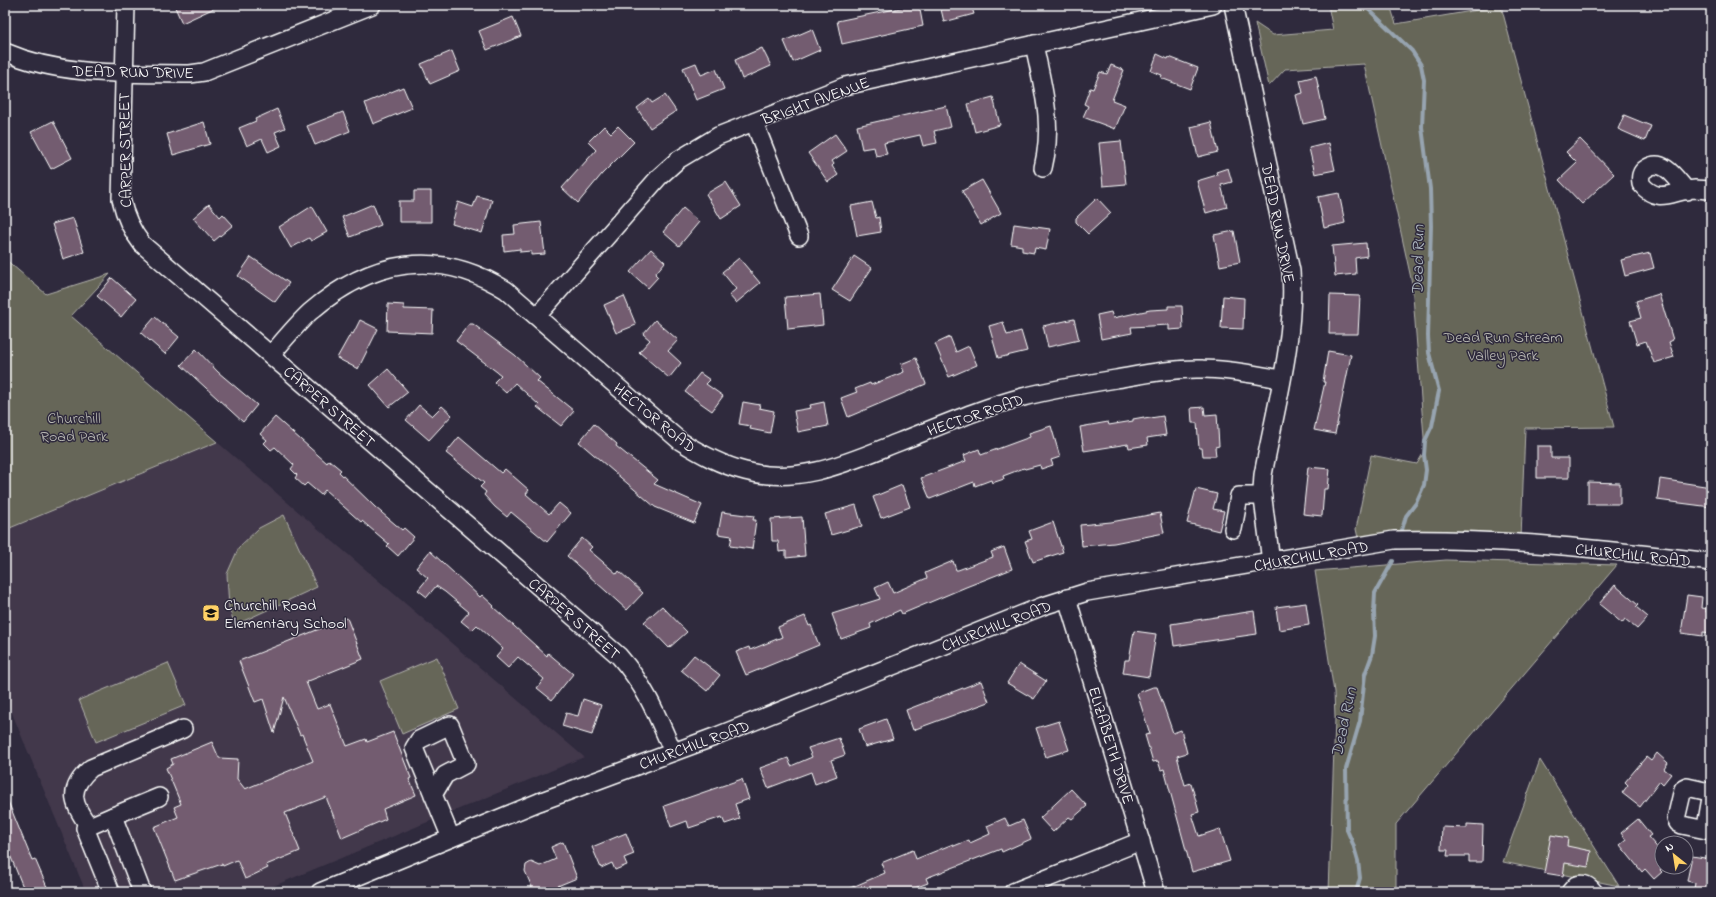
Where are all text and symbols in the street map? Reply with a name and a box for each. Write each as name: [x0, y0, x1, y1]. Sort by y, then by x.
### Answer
street label: DEAD RUN DRIVE: [71, 60, 194, 86]
street label: BRIGHT AVENUE: [757, 71, 873, 133]
street label: CARPER STREET: [113, 92, 139, 208]
street label: DEAD RUN DRIVE: [1253, 161, 1300, 285]
water label: Dead Run: [1405, 224, 1432, 296]
park label: Dead Run Stream Valley Park: [1442, 326, 1563, 368]
street label: CARPER STREET: [277, 361, 380, 454]
street label: HECTOR ROAD: [607, 378, 700, 459]
street label: HECTOR ROAD: [924, 388, 1027, 444]
park label: Churchill Road Park: [40, 407, 109, 449]
street label: CHURCHILL ROAD: [1252, 535, 1371, 579]
street label: CHURCHILL ROAD: [1574, 538, 1692, 574]
street label: CARPER STREET: [522, 573, 625, 666]
place label: Churchill Road Elementary School: [224, 594, 347, 636]
street label: CHURCHILL ROAD: [938, 595, 1055, 659]
school or university icon: Churchill Road Elementary School: [201, 603, 221, 623]
street label: ELIZABETH DRIVE: [1081, 684, 1139, 807]
water label: Dead Run: [1325, 685, 1364, 759]
street label: CHURCHILL ROAD: [636, 715, 753, 777]
north arrow: [1654, 835, 1694, 875]
text: N: [1662, 838, 1677, 856]

